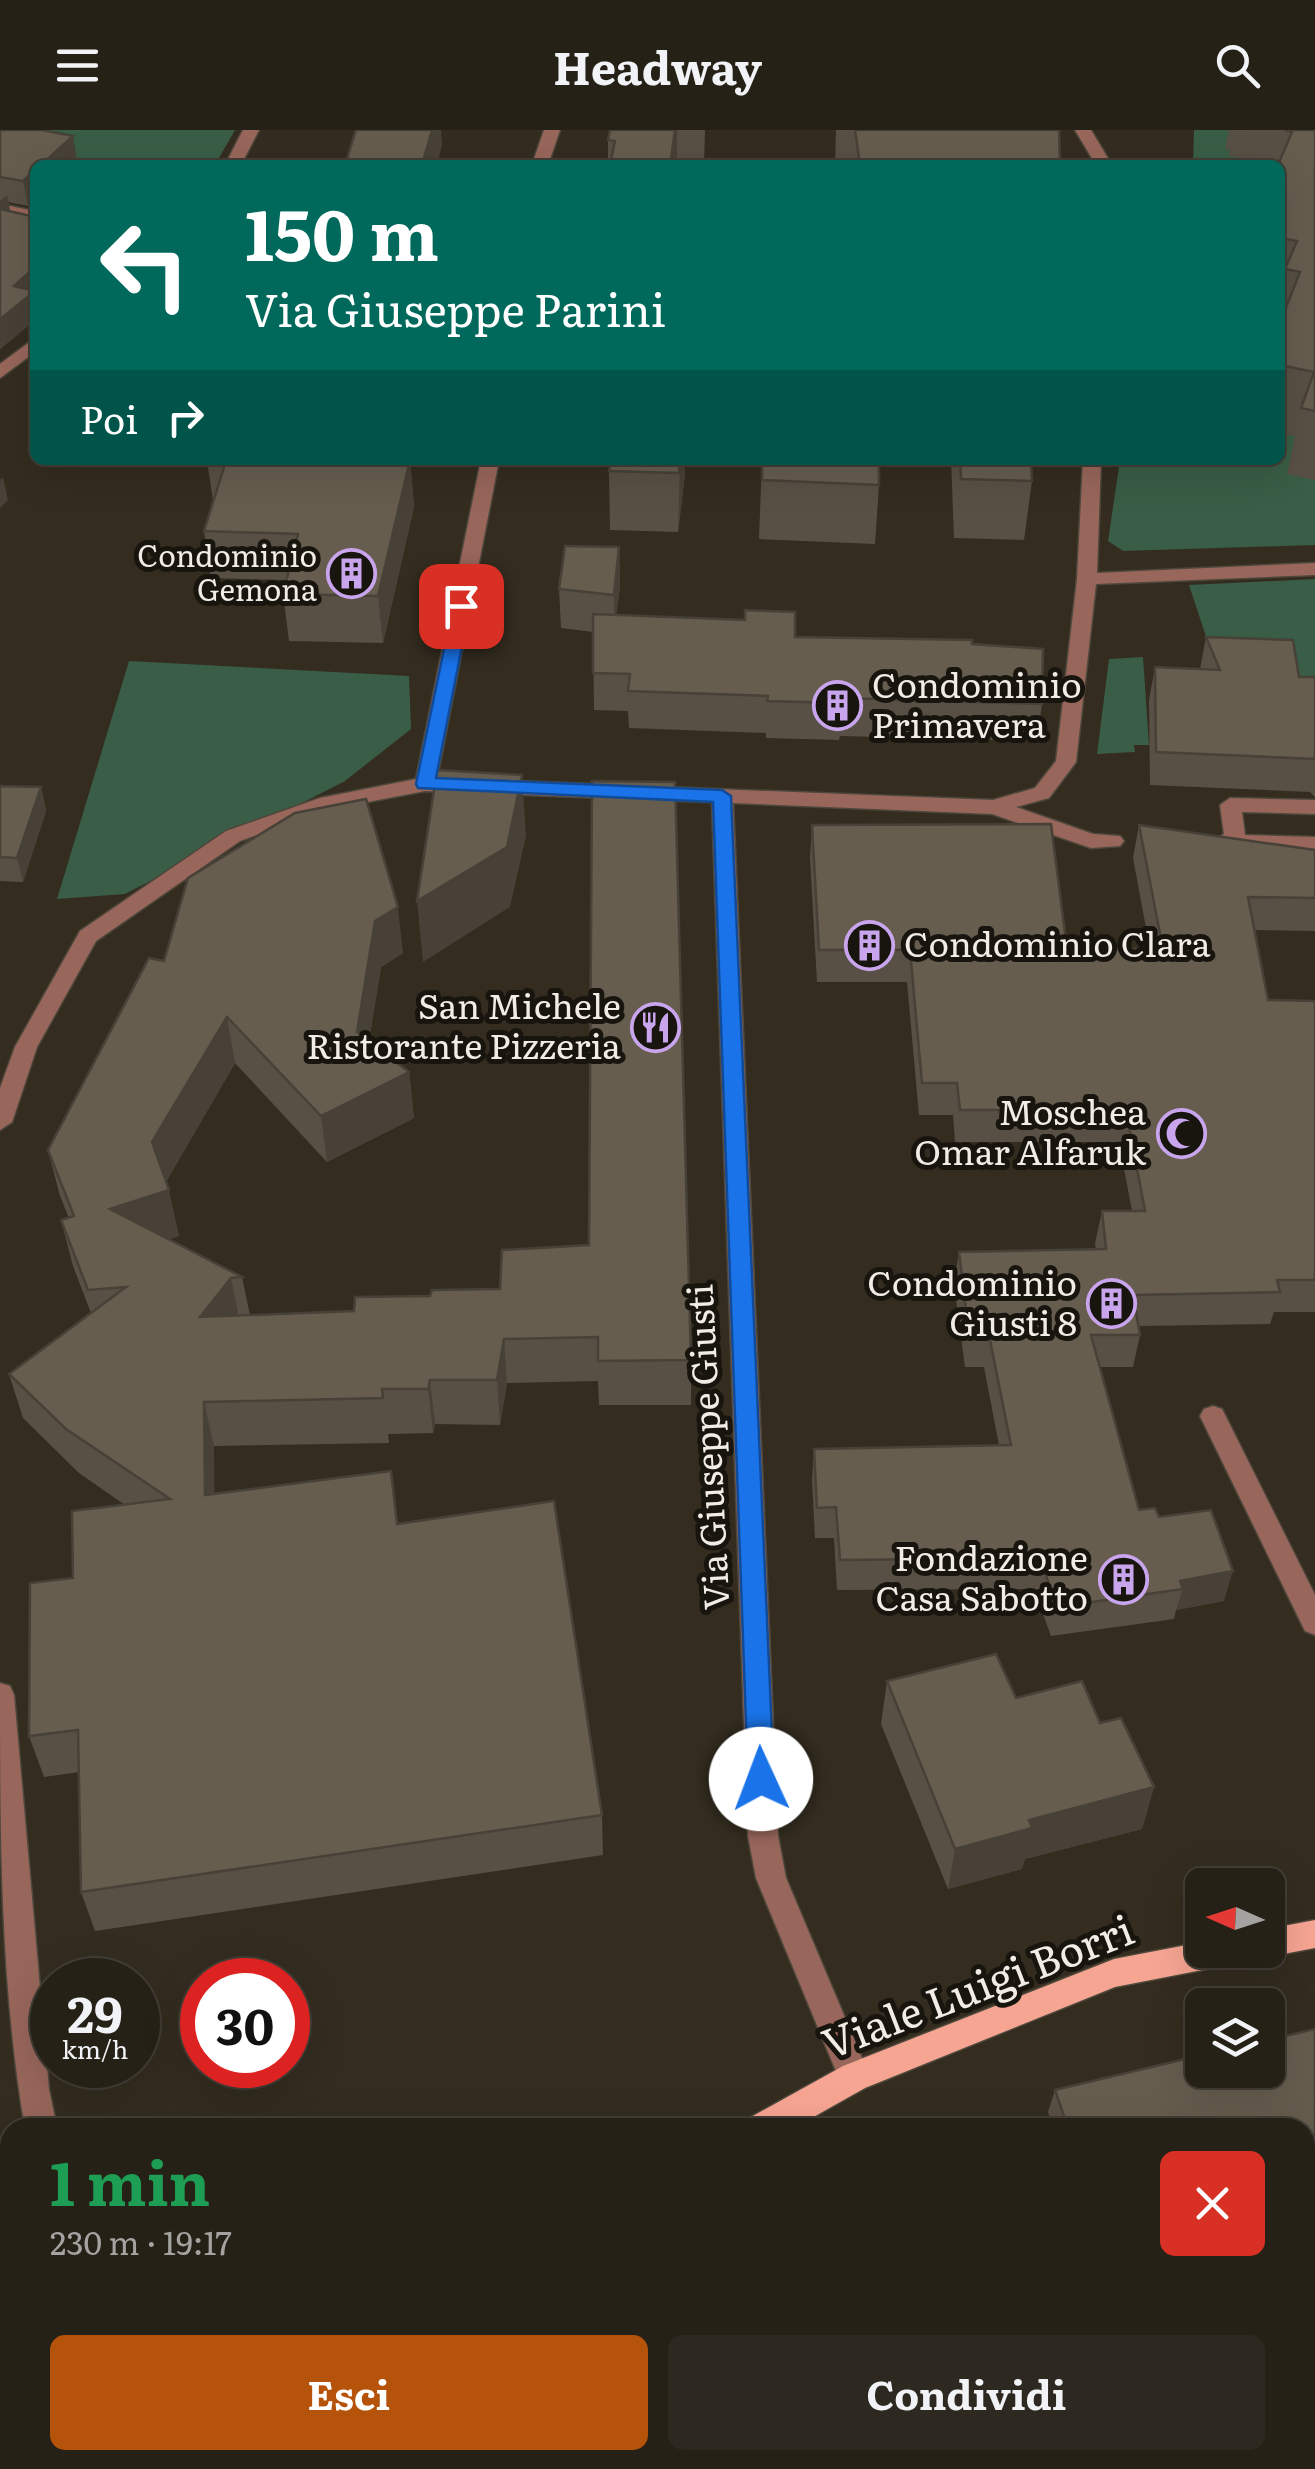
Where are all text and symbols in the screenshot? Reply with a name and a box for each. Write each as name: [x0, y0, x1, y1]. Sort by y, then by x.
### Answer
text: Headway: [553, 32, 762, 99]
icon: menu: [50, 38, 105, 93]
icon: search: [1210, 38, 1265, 93]
text: 150 m: [245, 179, 439, 283]
icon: left: [80, 200, 210, 330]
text: Via Giuseppe Parini: [245, 274, 666, 341]
text: Poi: [80, 389, 138, 446]
icon: right: [158, 390, 213, 445]
place label: Condominio Gemona: [137, 532, 318, 610]
building icon: Condominio Gemona: [326, 548, 378, 600]
pin: [419, 564, 504, 649]
icon: arrive: [434, 579, 489, 634]
place label: Condominio Primavera: [872, 657, 1082, 749]
building icon: Condominio Primavera: [811, 680, 863, 732]
place label: Condominio Clara: [904, 916, 1211, 968]
building icon: Condominio Clara: [843, 919, 895, 971]
place label: San Michele Ristorante Pizzeria: [306, 978, 621, 1070]
restaurant icon: San Michele Ristorante Pizzeria: [630, 1001, 682, 1053]
place label: Moschea Omar Alfaruk: [914, 1084, 1147, 1176]
mosque icon: Moschea Omar Alfaruk: [1155, 1107, 1207, 1159]
place label: Condominio Giusti 8: [867, 1255, 1077, 1347]
building icon: Condominio Giusti 8: [1086, 1278, 1138, 1330]
street label: Via Giuseppe Giusti: [672, 1283, 741, 1611]
place label: Fondazione Casa Sabotto: [875, 1530, 1088, 1622]
building icon: Fondazione Casa Sabotto: [1097, 1553, 1149, 1605]
position arrow: [709, 1727, 813, 1831]
north arrow: [1185, 1868, 1285, 1968]
map controls: [1185, 1868, 1285, 2088]
street label: Viale Luigi Borri: [812, 1896, 1142, 2072]
speed limit sign: 30: [180, 1958, 310, 2088]
text: 29: [67, 1974, 123, 2048]
button: layers: [1185, 1988, 1285, 2088]
text: km/h: [62, 2030, 128, 2067]
text: 1 min: [50, 2135, 210, 2224]
button: close: [1160, 2151, 1265, 2256]
text: 230 m · 19:17: [50, 2217, 232, 2265]
button: Esci: [50, 2335, 648, 2450]
button: Condividi: [668, 2335, 1265, 2450]

